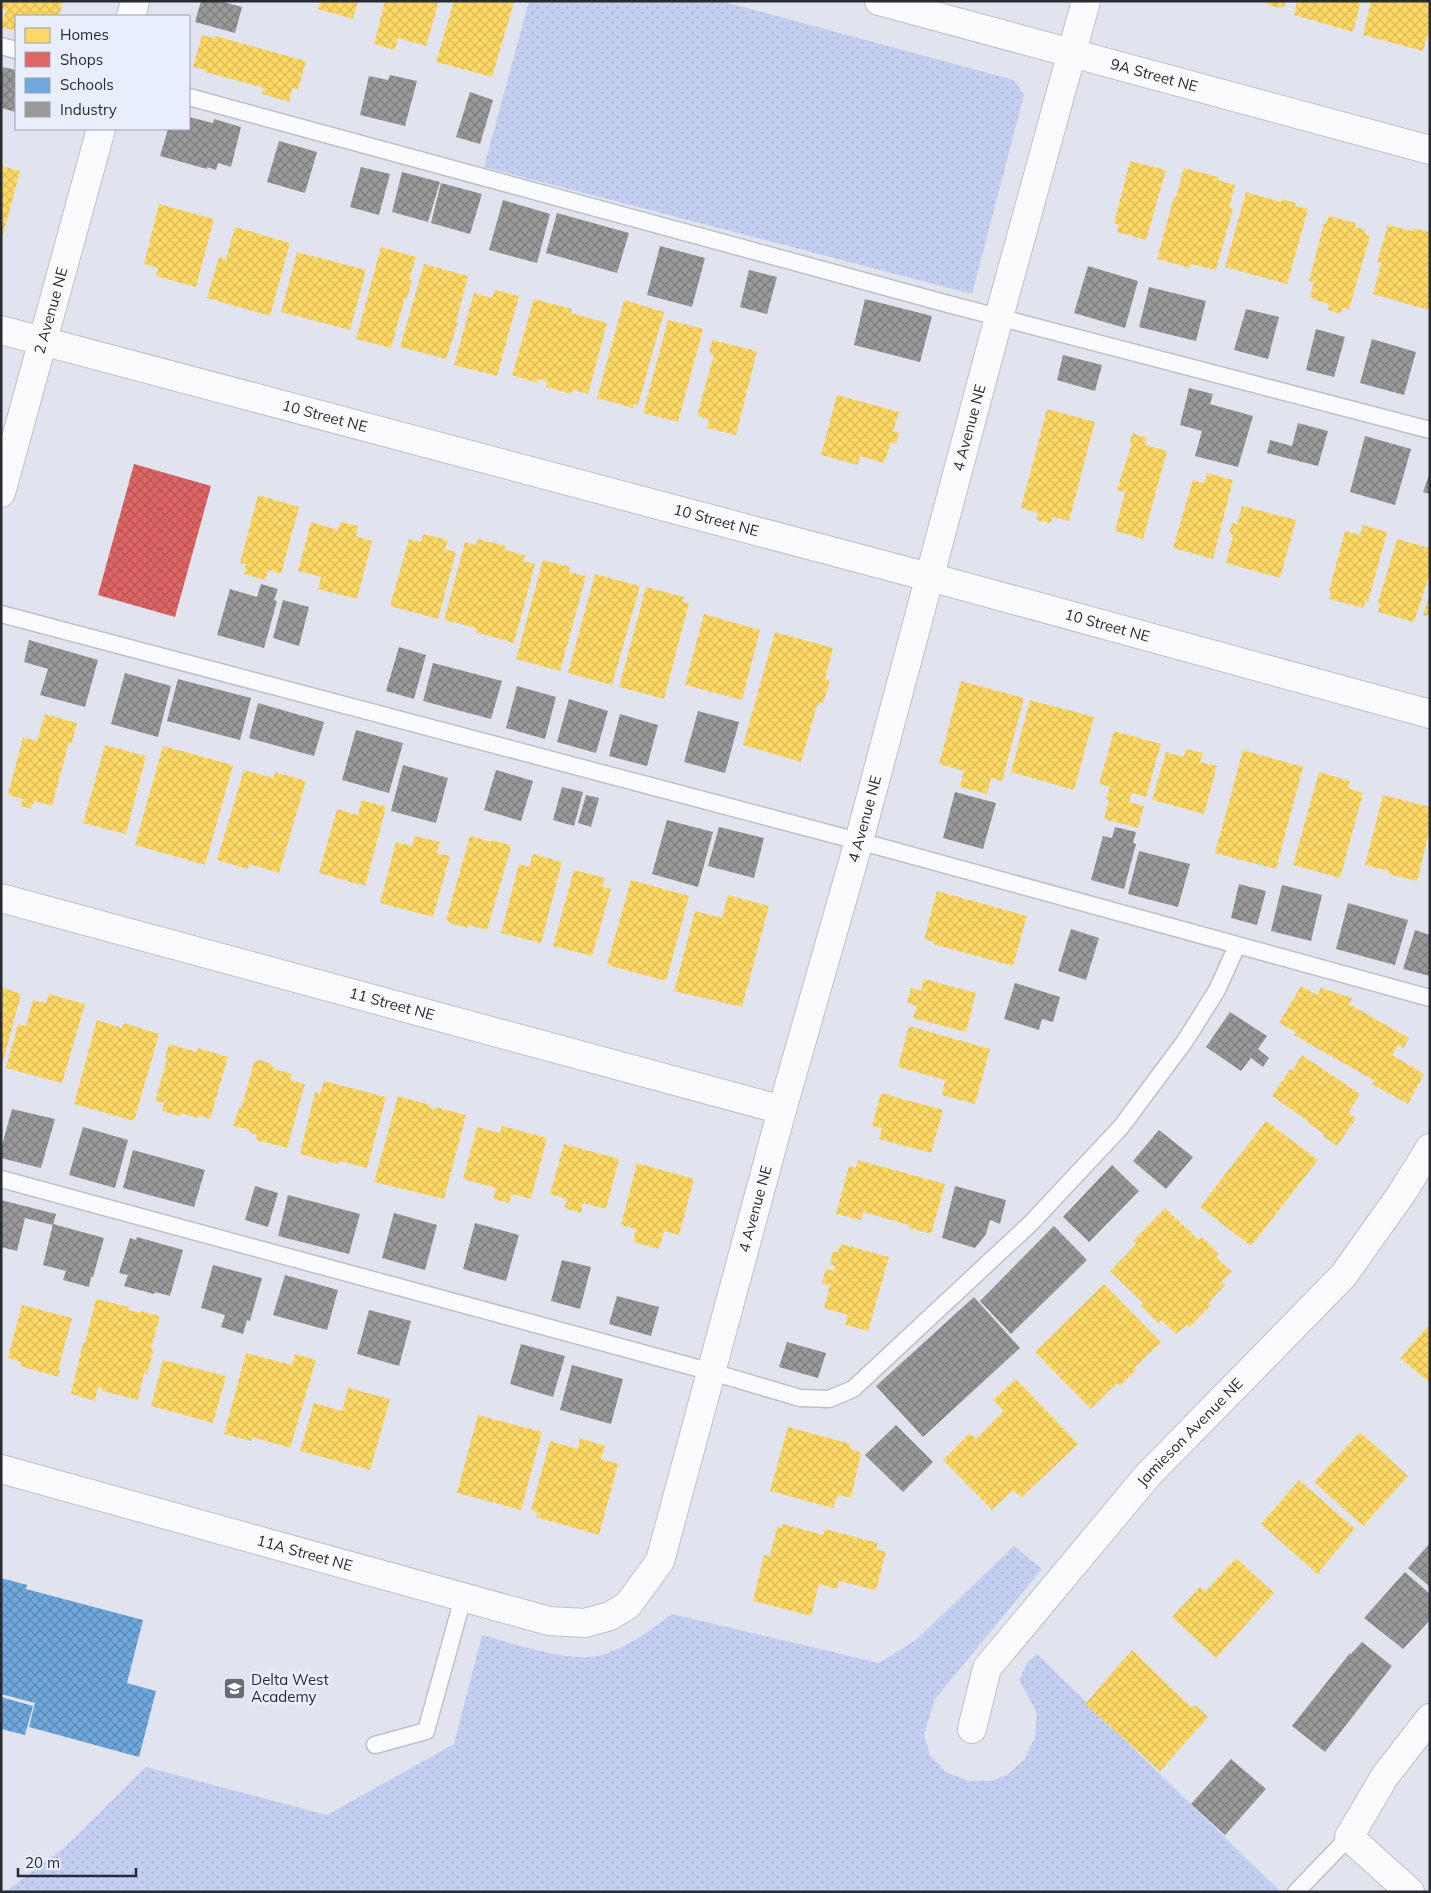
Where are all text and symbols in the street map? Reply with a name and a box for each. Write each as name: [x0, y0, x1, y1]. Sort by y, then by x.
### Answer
legend: [15, 15, 190, 130]
text: Homes: [60, 25, 109, 44]
text: Shops: [60, 50, 103, 69]
street label: 9A Street NE: [1109, 54, 1200, 96]
text: Schools: [60, 75, 114, 94]
text: Industry: [60, 100, 117, 119]
street label: 2 Avenue NE: [30, 265, 72, 356]
street label: 4 Avenue NE: [948, 382, 990, 473]
street label: 10 Street NE: [280, 395, 370, 436]
street label: 10 Street NE: [672, 499, 761, 540]
street label: 10 Street NE: [1063, 604, 1152, 646]
street label: 4 Avenue NE: [843, 773, 885, 864]
street label: 11 Street NE: [347, 983, 437, 1024]
street label: 4 Avenue NE: [734, 1163, 776, 1254]
street label: Jamieson Avenue NE: [1133, 1374, 1247, 1490]
street label: 11A Street NE: [255, 1530, 355, 1575]
place label: Delta West Academy: [251, 1670, 329, 1706]
school or university icon: Delta West Academy: [223, 1677, 247, 1701]
scale bar: [18, 1846, 135, 1878]
text: 20 m: [25, 1853, 60, 1872]

